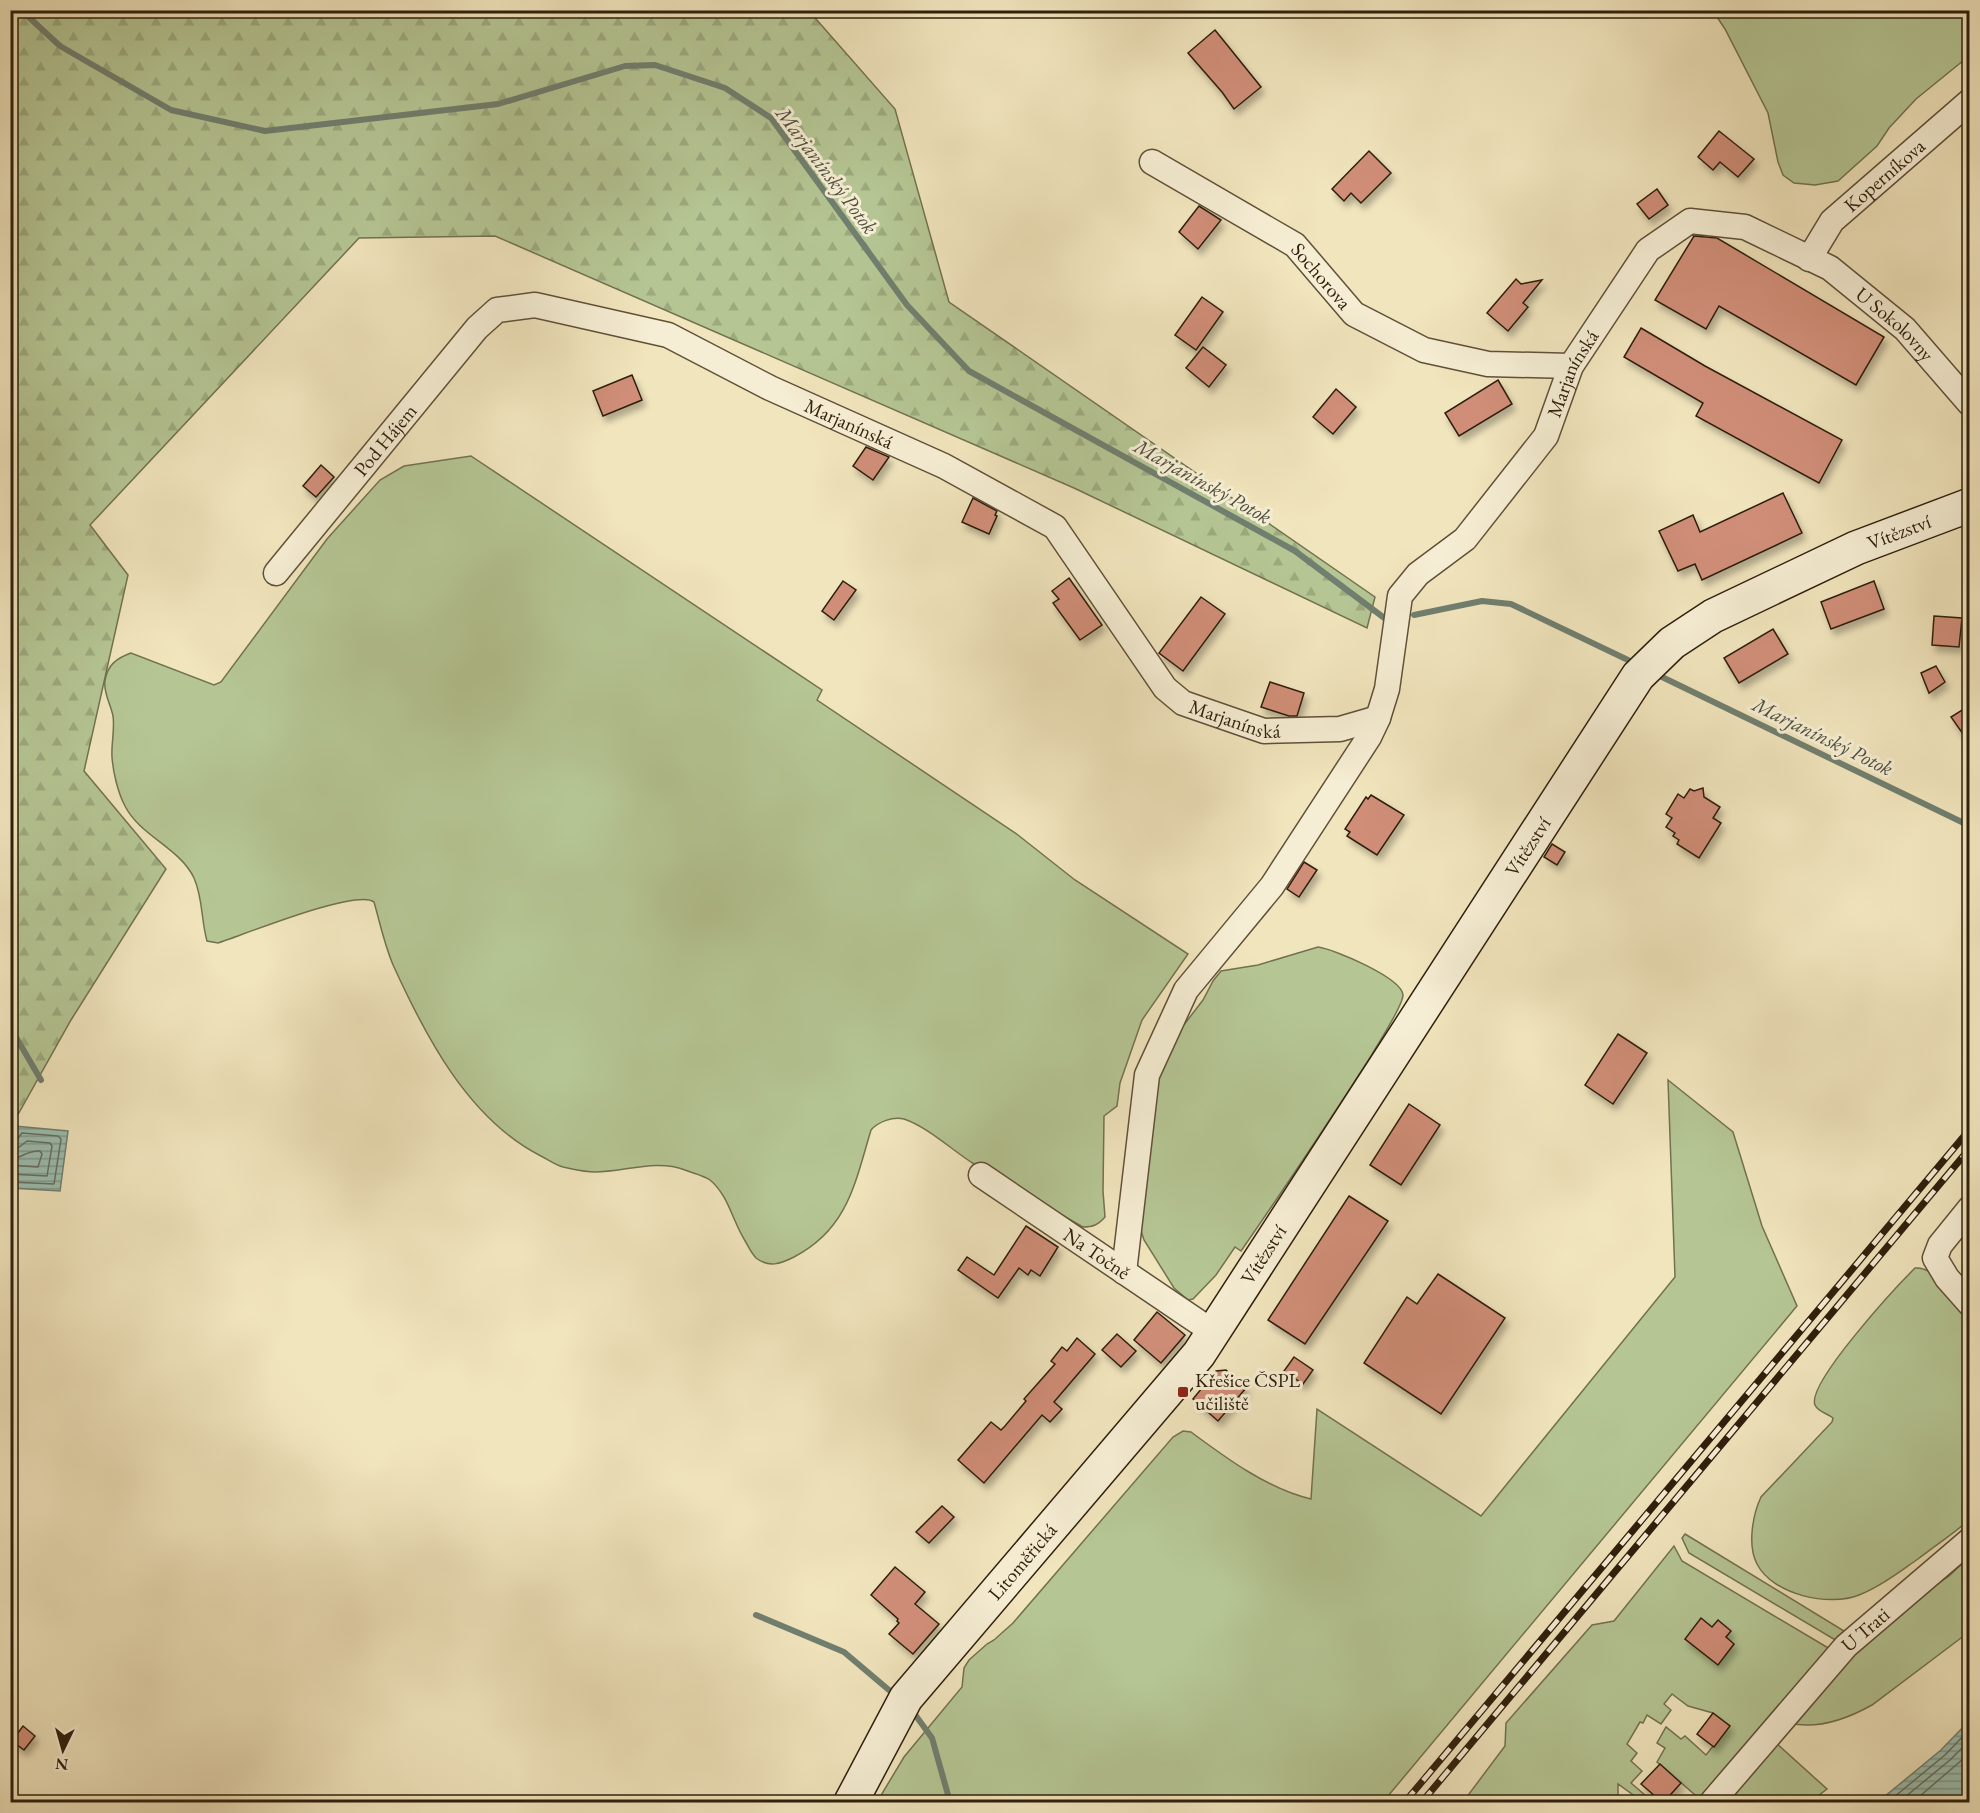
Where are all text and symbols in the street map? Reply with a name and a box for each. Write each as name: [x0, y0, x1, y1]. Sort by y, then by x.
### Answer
water label: Marjanínský Potok: [769, 99, 884, 240]
street label: Koperníkova: [1838, 133, 1931, 218]
street label: Sochorova: [1285, 237, 1357, 315]
street label: U Sokolovny: [1850, 281, 1940, 367]
street label: Marjanínská: [1541, 325, 1605, 421]
street label: Marjanínská: [800, 392, 898, 455]
street label: Pod Hájem: [348, 398, 423, 482]
water label: Marjanínský Potok: [1128, 431, 1277, 530]
street label: Vítězství: [1864, 508, 1935, 556]
water label: Marjanínský Potok: [1747, 689, 1898, 782]
street label: Marjanínská: [1186, 693, 1281, 744]
street label: Vítězství: [1499, 812, 1556, 881]
street label: Vítězství: [1235, 1220, 1292, 1289]
street label: Na Točně: [1058, 1222, 1136, 1285]
place label: Křešice ČSPL učiliště: [1195, 1367, 1301, 1416]
marker: Křešice ČSPL učiliště: [1176, 1385, 1190, 1399]
street label: Litoměřická: [982, 1518, 1062, 1605]
street label: U Trati: [1836, 1601, 1895, 1658]
north arrow: [33, 1720, 93, 1780]
text: N: [54, 1753, 69, 1775]

